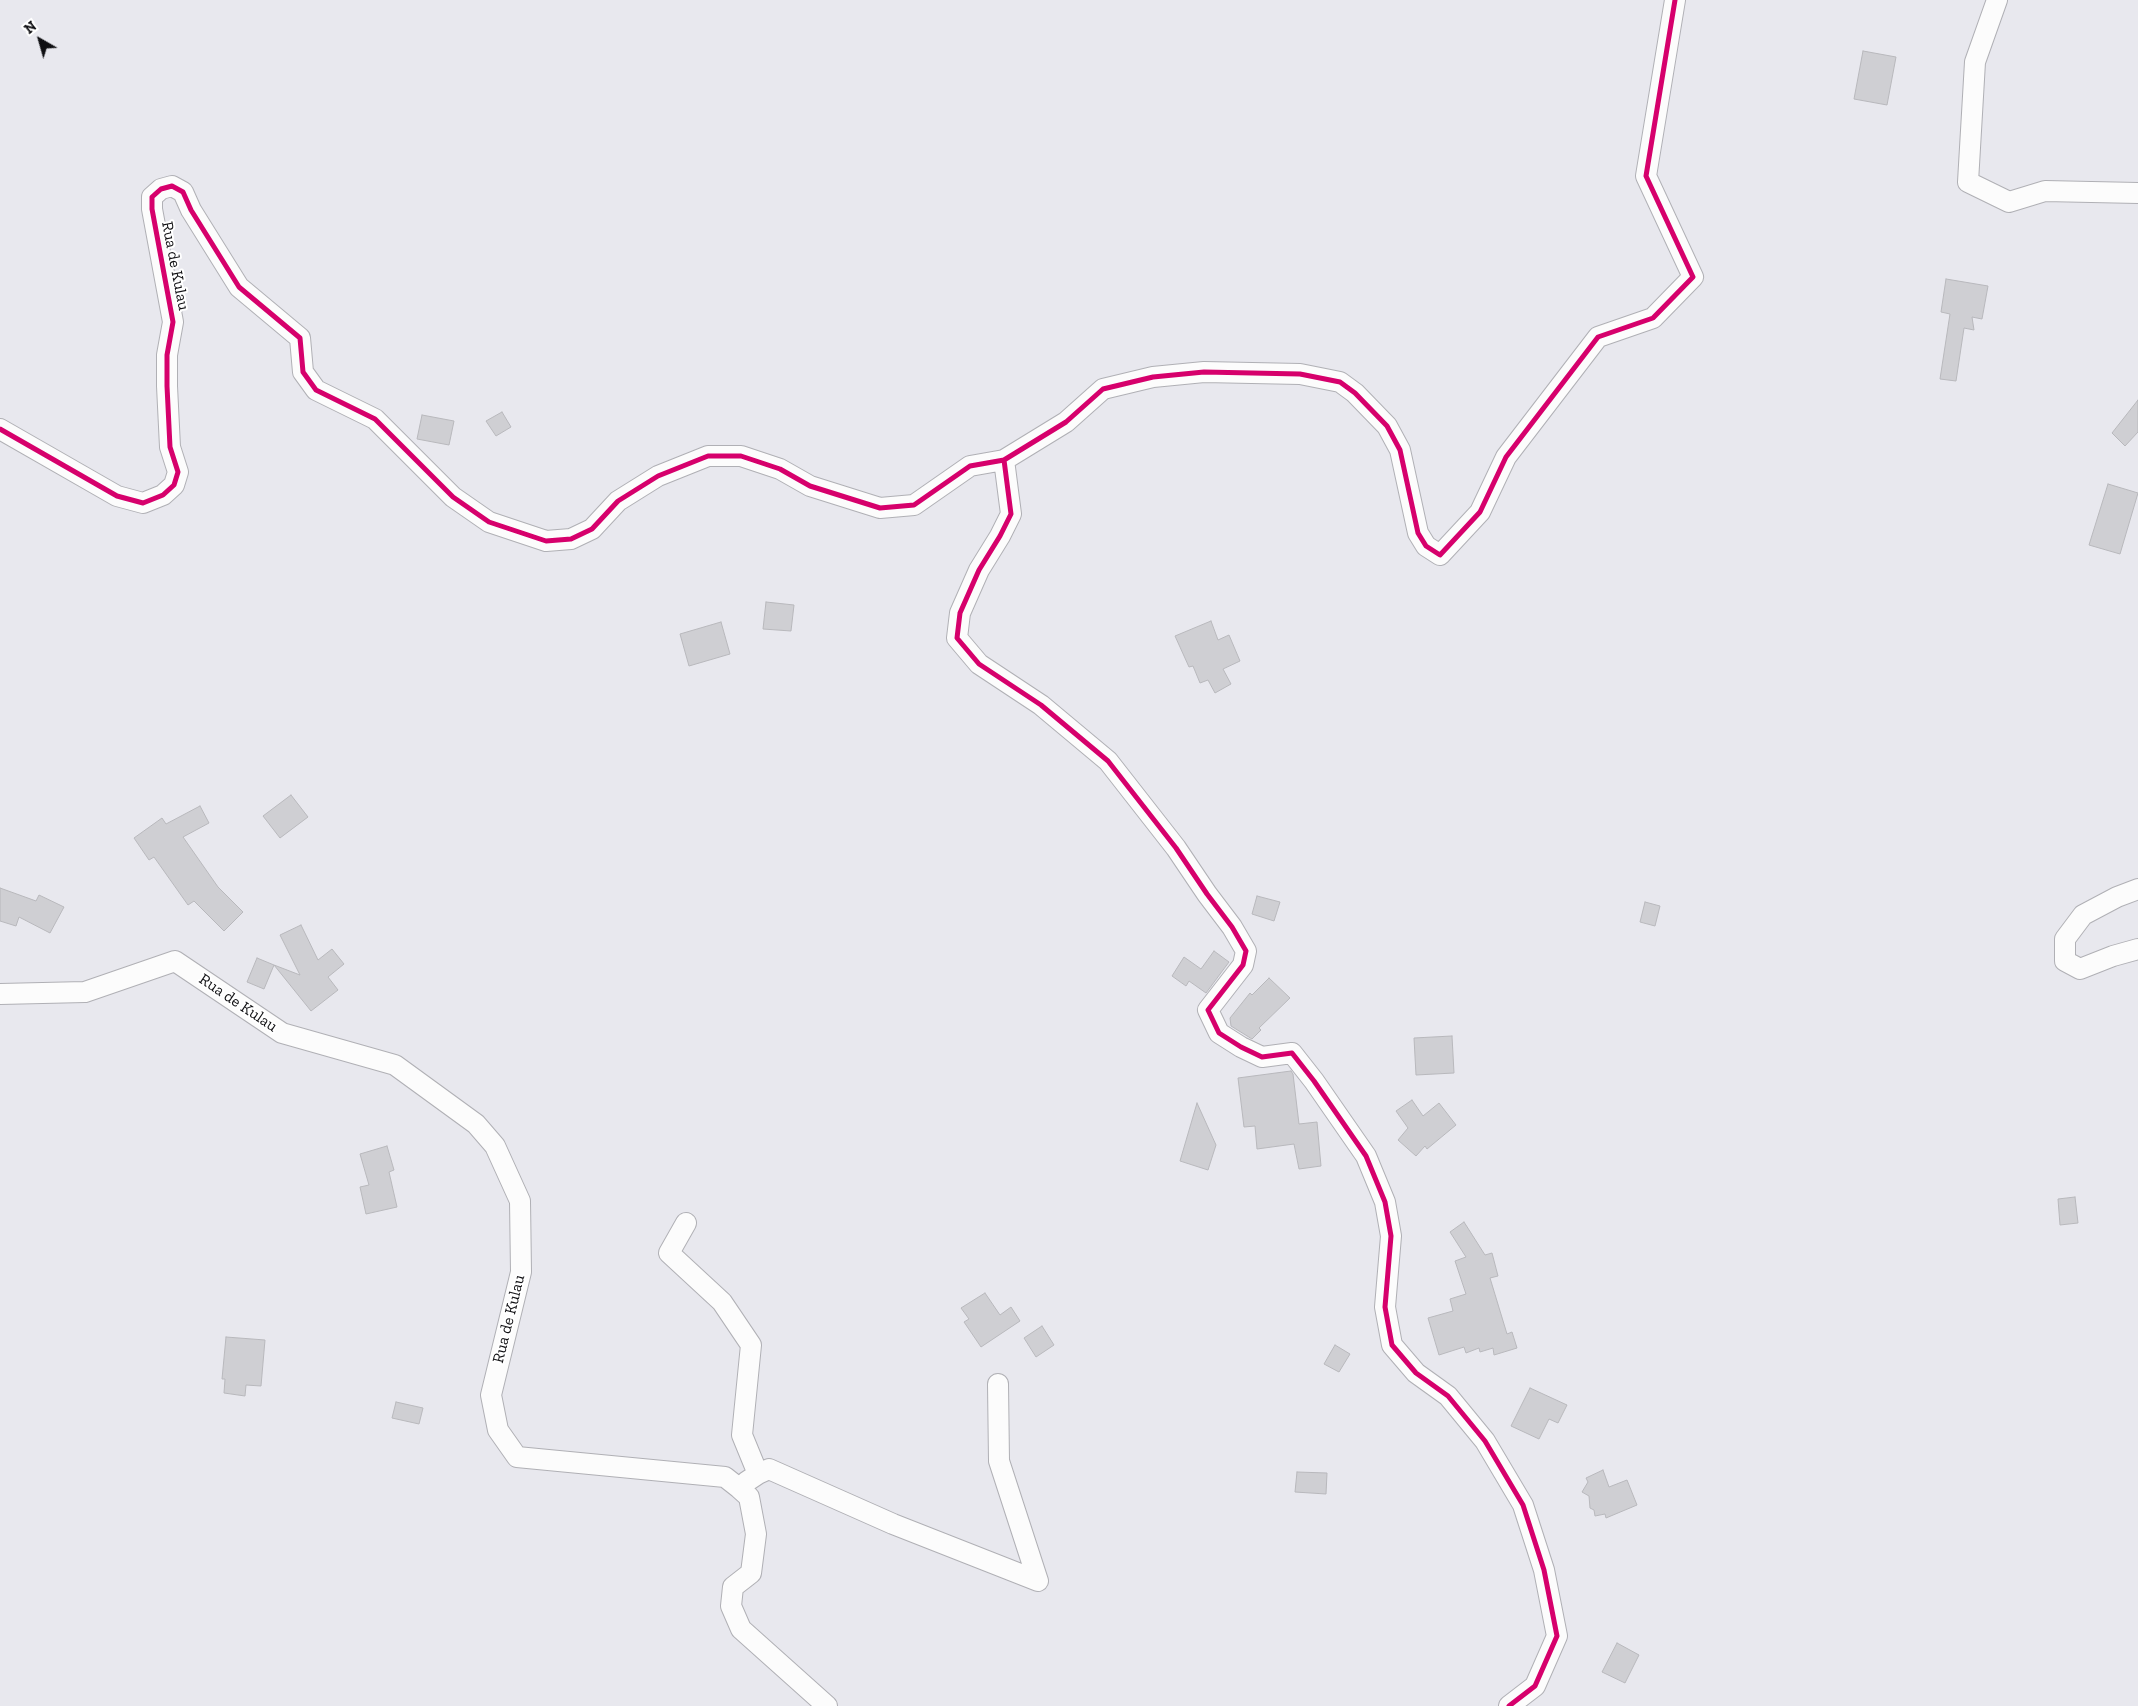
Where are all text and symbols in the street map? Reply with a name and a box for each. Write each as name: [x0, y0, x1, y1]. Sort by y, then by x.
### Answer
north arrow: [15, 15, 65, 65]
text: N: [21, 18, 40, 38]
street label: Rua de Kulau: [157, 220, 193, 312]
street label: Rua de Kulau: [195, 970, 281, 1036]
street label: Rua de Kulau: [489, 1273, 529, 1365]

